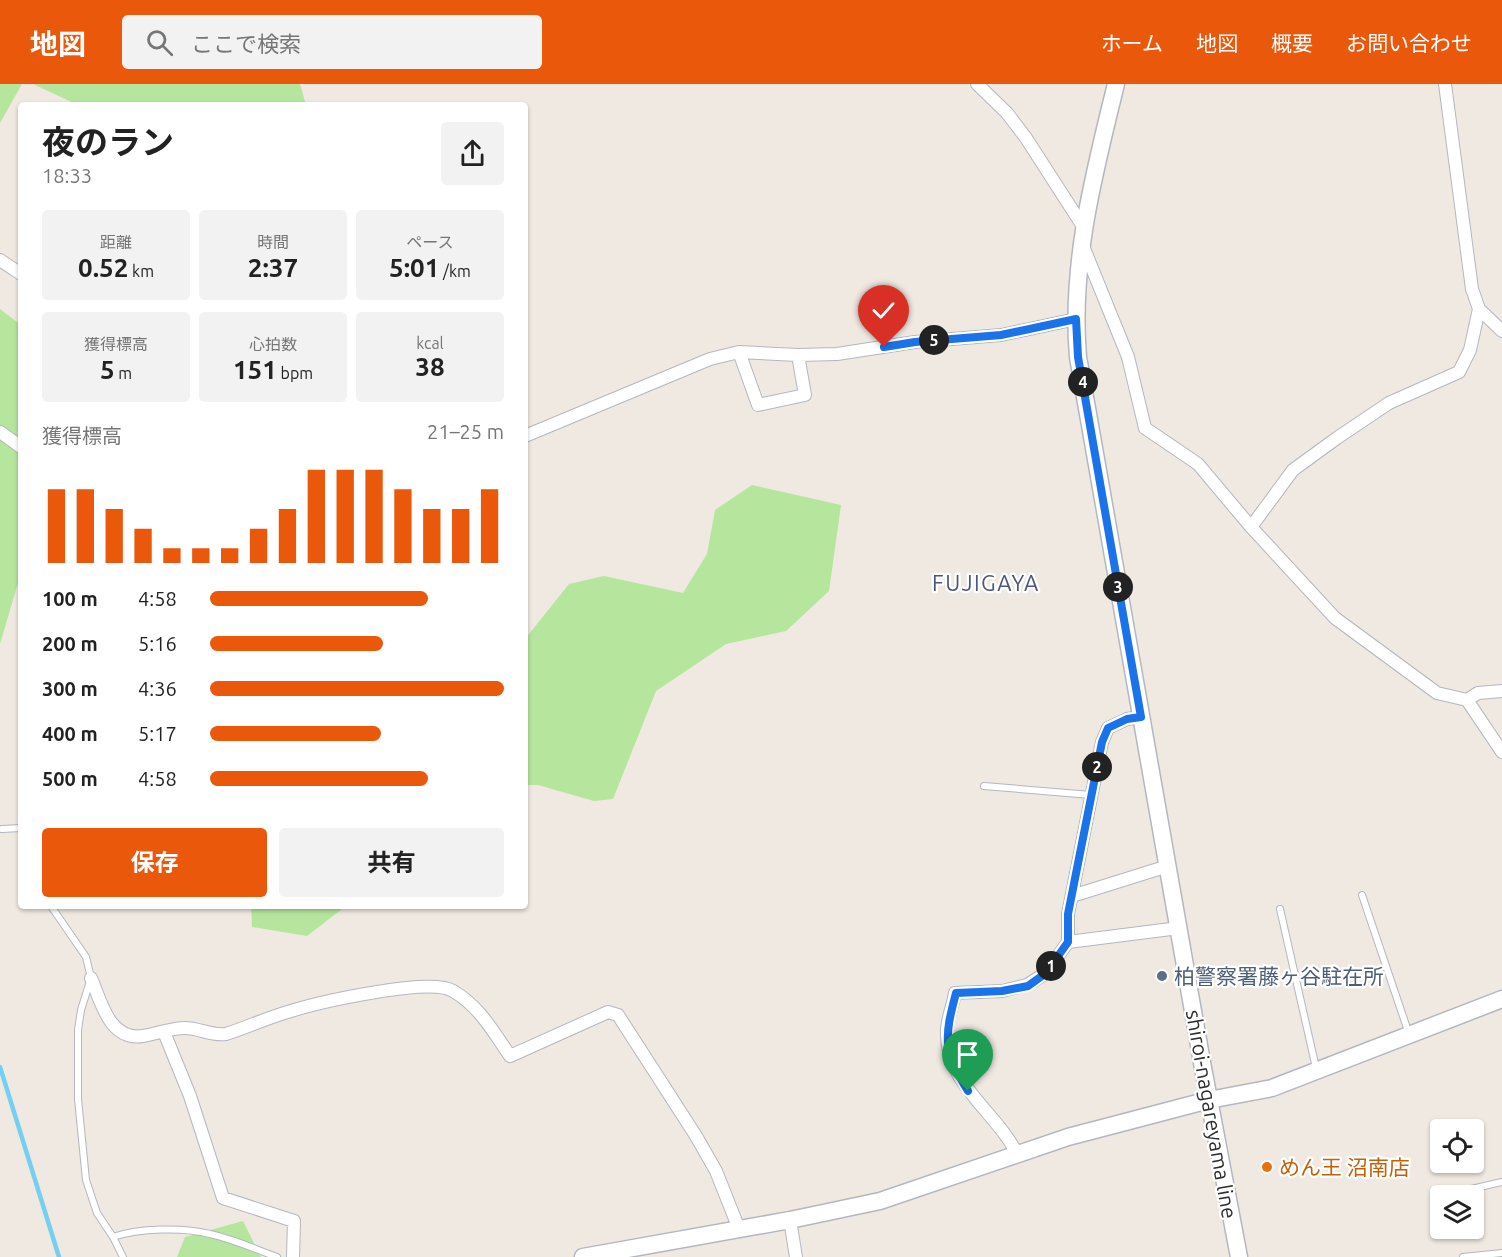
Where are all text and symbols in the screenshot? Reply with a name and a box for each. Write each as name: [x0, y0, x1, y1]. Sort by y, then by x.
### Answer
search box: [122, 15, 542, 69]
icon: search: [143, 26, 176, 59]
text: 地図: [30, 28, 86, 59]
text: ここで検索: [191, 31, 301, 56]
text: ホーム: [1101, 31, 1163, 55]
text: 地図: [1196, 31, 1238, 55]
text: 概要: [1271, 31, 1313, 55]
text: お問い合わせ: [1346, 31, 1472, 55]
button: share: [441, 122, 504, 185]
text: 夜のラン: [42, 123, 174, 160]
text: 18:33: [42, 164, 92, 187]
text: 距離: [100, 233, 132, 251]
text: 時間: [257, 233, 289, 251]
text: ペース: [406, 233, 454, 251]
text: 0.52: [78, 253, 128, 282]
text: 2:37: [248, 253, 298, 282]
text: 5:01: [389, 253, 439, 282]
text: km: [128, 262, 154, 280]
text: /km: [439, 262, 471, 280]
pin: [858, 285, 909, 347]
icon: check: [867, 294, 900, 327]
pin: 5: [919, 325, 949, 355]
text: 5: [929, 331, 939, 349]
text: kcal: [416, 334, 444, 352]
text: 獲得標高: [84, 335, 148, 353]
text: 心拍数: [249, 335, 297, 353]
text: 38: [415, 352, 445, 381]
text: 5: [100, 355, 115, 384]
text: 151: [233, 355, 277, 384]
text: m: [115, 364, 132, 382]
text: bpm: [277, 364, 313, 382]
pin: 4: [1068, 367, 1098, 397]
text: 4: [1078, 373, 1088, 391]
text: 21–25 m: [427, 420, 504, 443]
text: 獲得標高: [42, 424, 122, 447]
district label: FUJIGAYA: [932, 570, 1040, 595]
pin: 3: [1103, 572, 1133, 602]
text: 3: [1113, 578, 1123, 596]
text: 100 m: [42, 587, 98, 610]
text: 4:58: [138, 587, 177, 610]
text: 200 m: [42, 632, 98, 655]
text: 5:16: [138, 632, 177, 655]
text: 300 m: [42, 677, 98, 700]
text: 4:36: [138, 677, 177, 700]
text: 400 m: [42, 722, 98, 745]
text: 5:17: [138, 722, 177, 745]
pin: 2: [1082, 752, 1112, 782]
text: 2: [1092, 758, 1102, 776]
text: 500 m: [42, 767, 98, 790]
text: 4:58: [138, 767, 177, 790]
button: 保存: [42, 828, 267, 897]
button: 共有: [279, 828, 504, 897]
pin: 1: [1036, 951, 1066, 981]
text: 1: [1046, 957, 1056, 975]
place label: 柏警察署藤ヶ谷駐在所: [1174, 964, 1384, 988]
marker: 柏警察署藤ヶ谷駐在所: [1155, 969, 1169, 983]
street label: shiroi-nagareyama line: [1182, 1008, 1242, 1220]
pin: [942, 1029, 993, 1091]
icon: arrive: [951, 1038, 984, 1071]
map controls: [1430, 1119, 1484, 1239]
button: locate: [1430, 1119, 1484, 1173]
place label: めん王 沼南店: [1279, 1155, 1410, 1179]
marker: めん王 沼南店: [1260, 1160, 1274, 1174]
button: layers: [1430, 1185, 1484, 1239]

